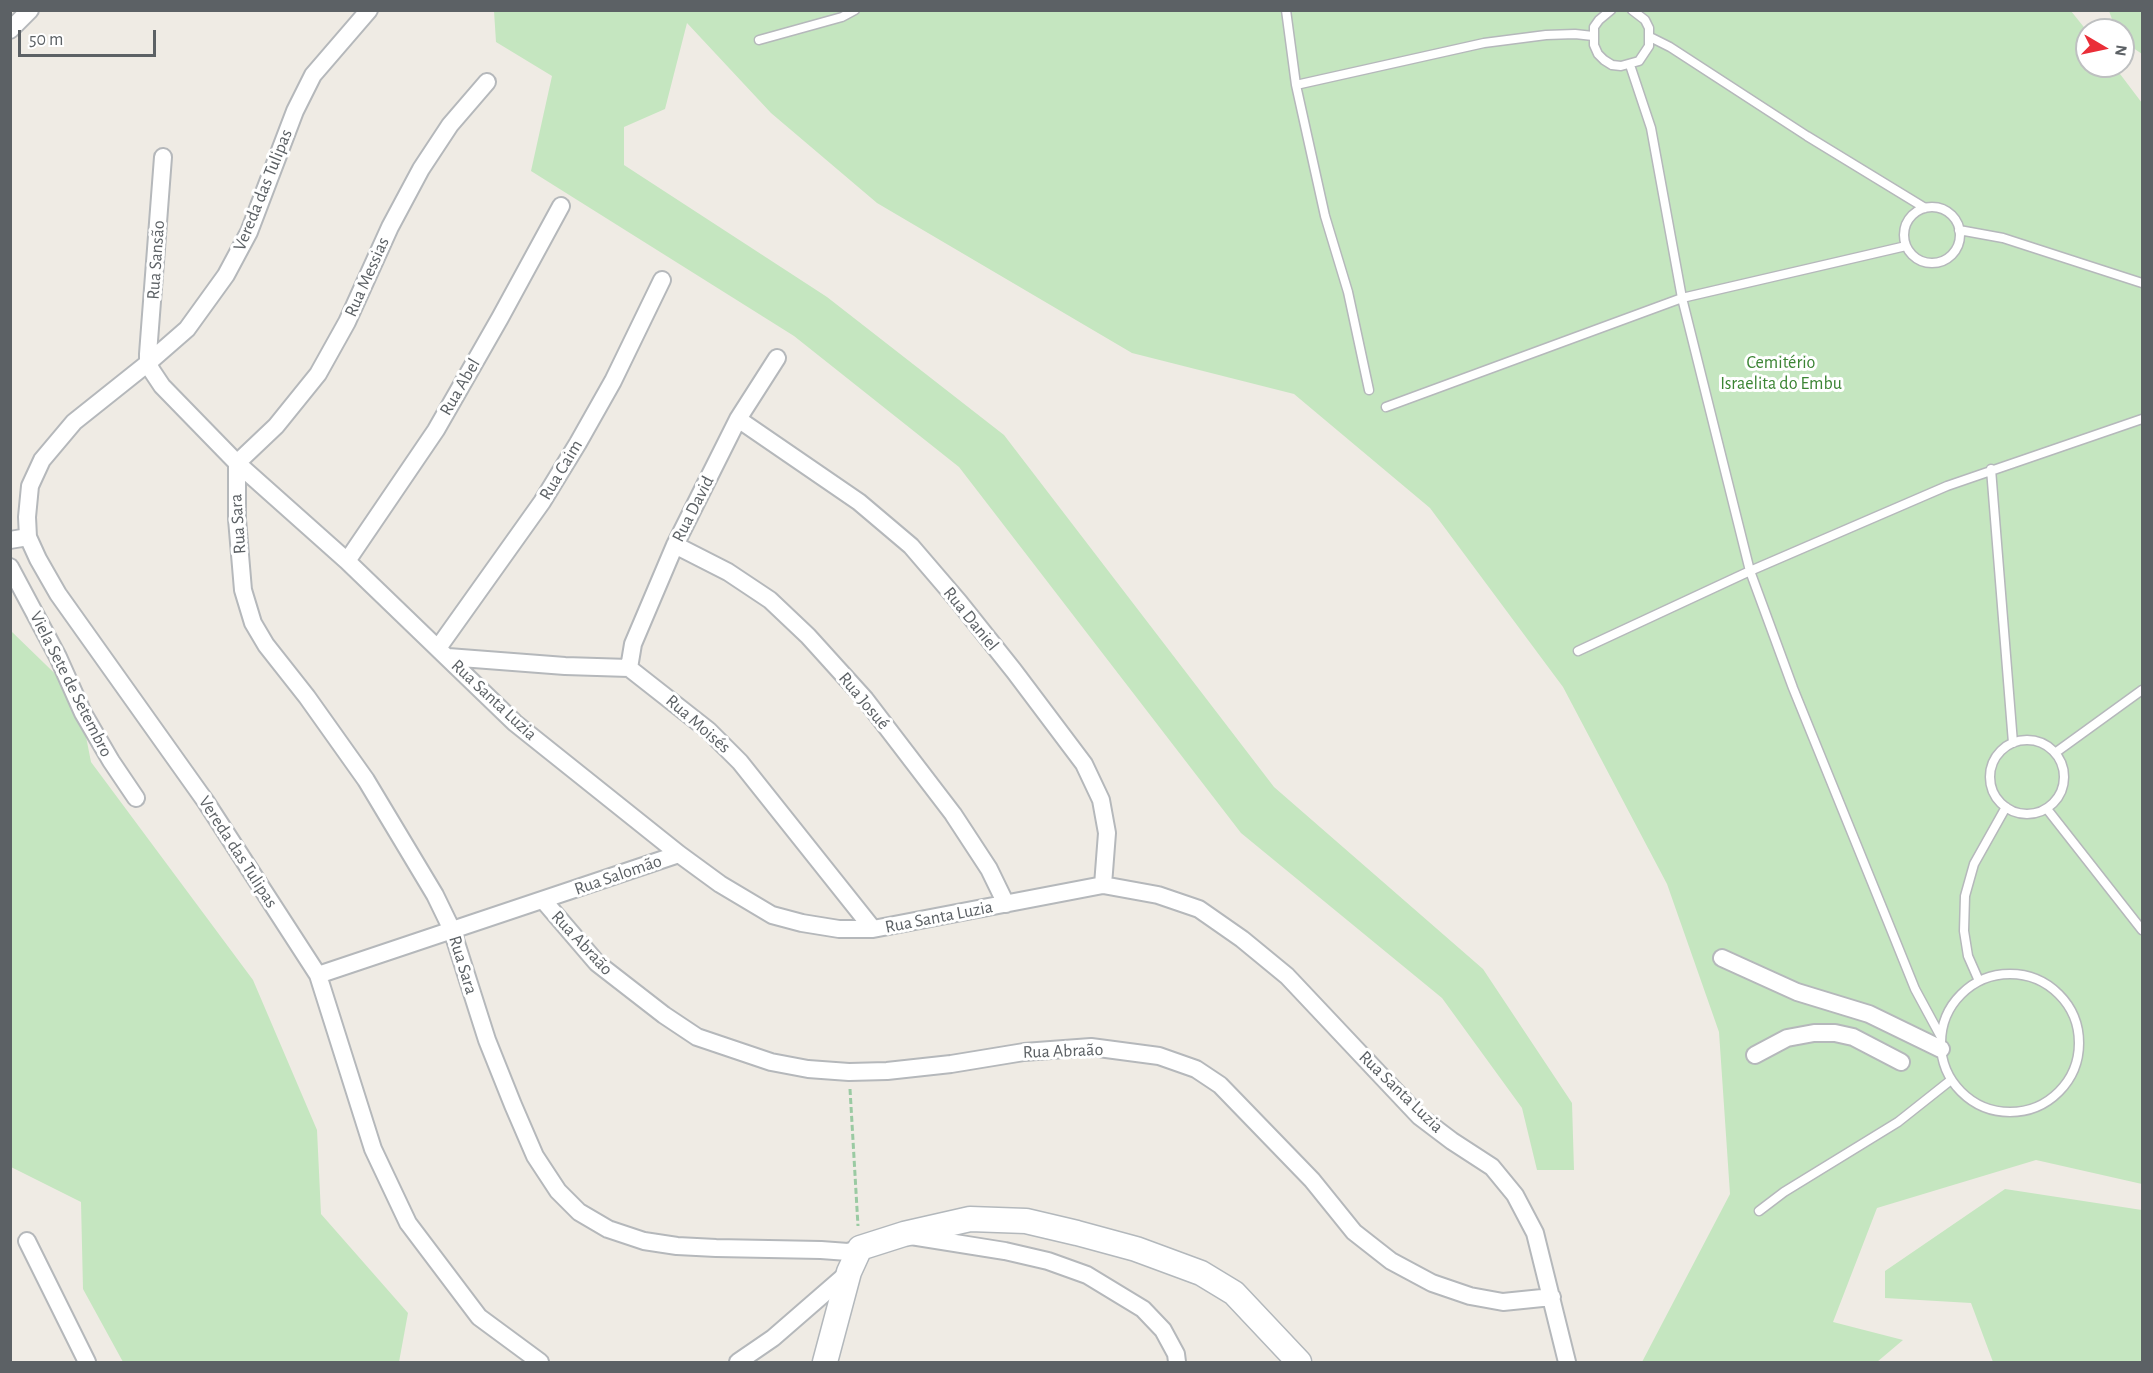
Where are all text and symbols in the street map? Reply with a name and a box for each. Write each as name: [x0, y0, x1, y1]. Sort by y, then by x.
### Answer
scale bar: [21, 18, 159, 56]
north arrow: [2075, 18, 2135, 78]
text: 50 m: [29, 31, 63, 49]
text: N: [2112, 44, 2130, 57]
street label: Vereda das Tulipas: [229, 126, 297, 254]
street label: Rua Sansão: [142, 220, 170, 300]
street label: Rua Messias: [340, 234, 394, 320]
park label: Cemitério Israelita do Embu: [1720, 352, 1842, 394]
street label: Rua Abel: [435, 355, 485, 419]
street label: Rua Caim: [535, 436, 587, 504]
street label: Rua David: [667, 472, 719, 546]
street label: Rua Sara: [225, 493, 251, 555]
street label: Rua Daniel: [939, 583, 1003, 655]
street label: Viela Sete de Setembro: [25, 608, 117, 760]
street label: Rua Santa Luzia: [447, 655, 541, 745]
street label: Rua Josué: [834, 668, 894, 734]
street label: Rua Moisés: [661, 690, 735, 758]
street label: Vereda das Tulipas: [194, 792, 282, 912]
street label: Rua Salomão: [571, 850, 665, 900]
street label: Rua Santa Luzia: [883, 896, 995, 938]
street label: Rua Abraão: [547, 906, 617, 980]
street label: Rua Sara: [444, 933, 482, 997]
street label: Rua Abraão: [1022, 1039, 1104, 1063]
street label: Rua Santa Luzia: [1354, 1046, 1448, 1138]

